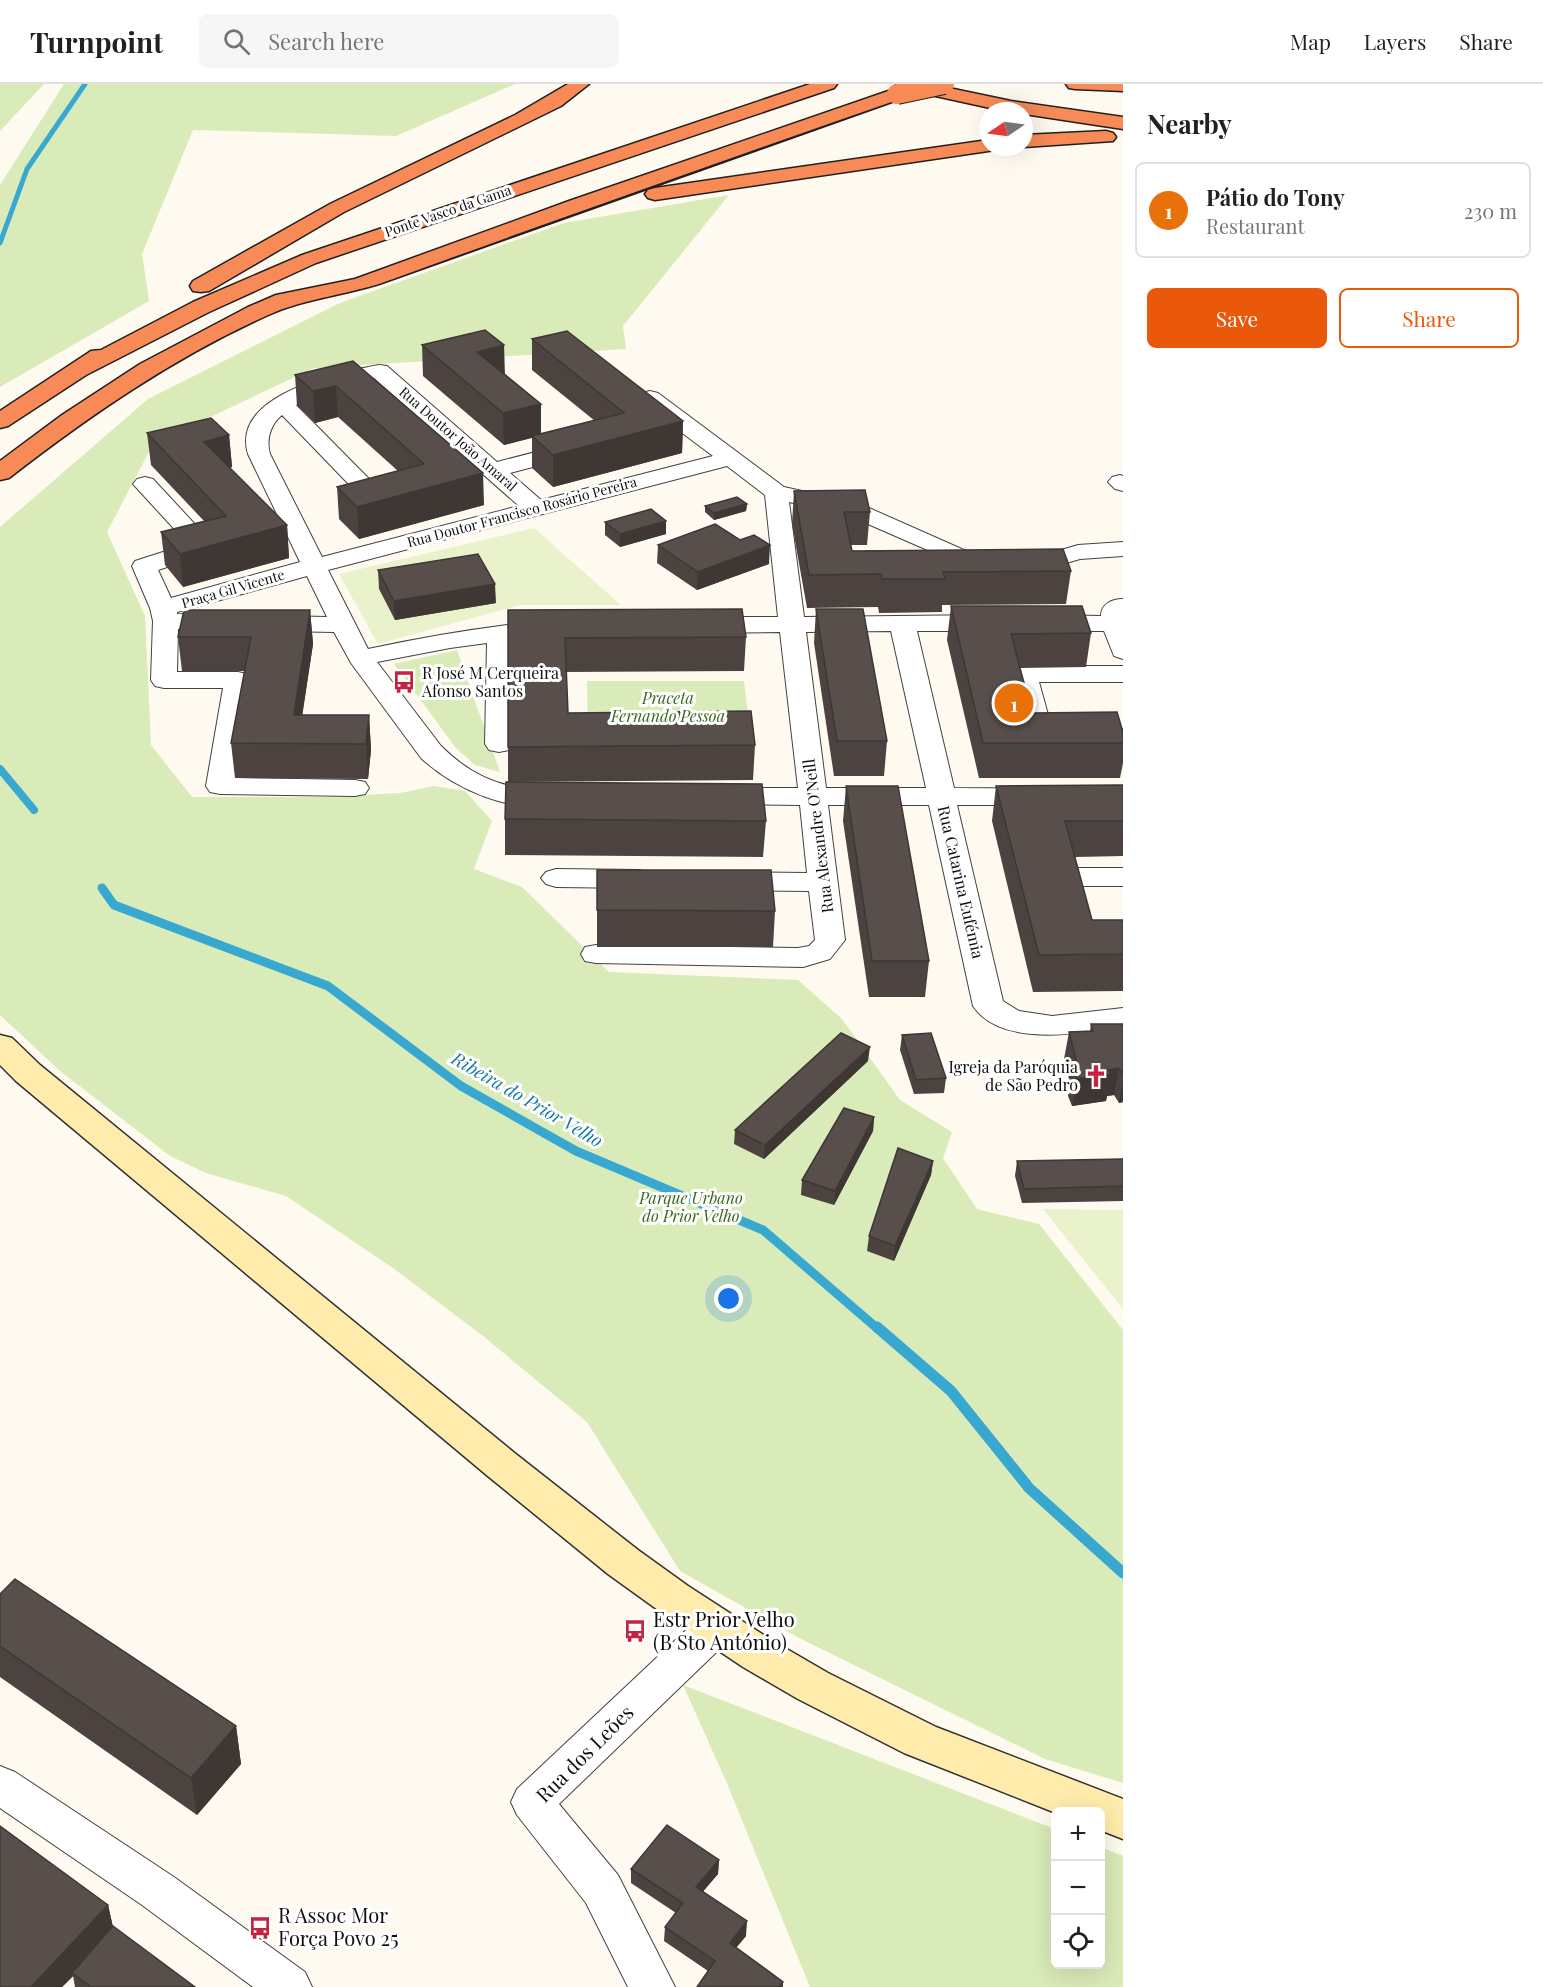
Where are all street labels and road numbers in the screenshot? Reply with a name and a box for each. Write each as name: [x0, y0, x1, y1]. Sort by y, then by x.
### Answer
street label: Ponte Vasco da Gama: [382, 180, 514, 241]
street label: Rua Doutor João Amaral: [395, 382, 521, 495]
street label: Rua Doutor Francisco Rosário Pereira: [405, 472, 639, 551]
street label: Praça Gil Vicente: [179, 565, 287, 612]
street label: Rua Alexandre O'Neill: [798, 757, 837, 914]
street label: Rua Catarina Eufémia: [934, 803, 989, 960]
street label: Rua dos Leões: [529, 1698, 639, 1808]

